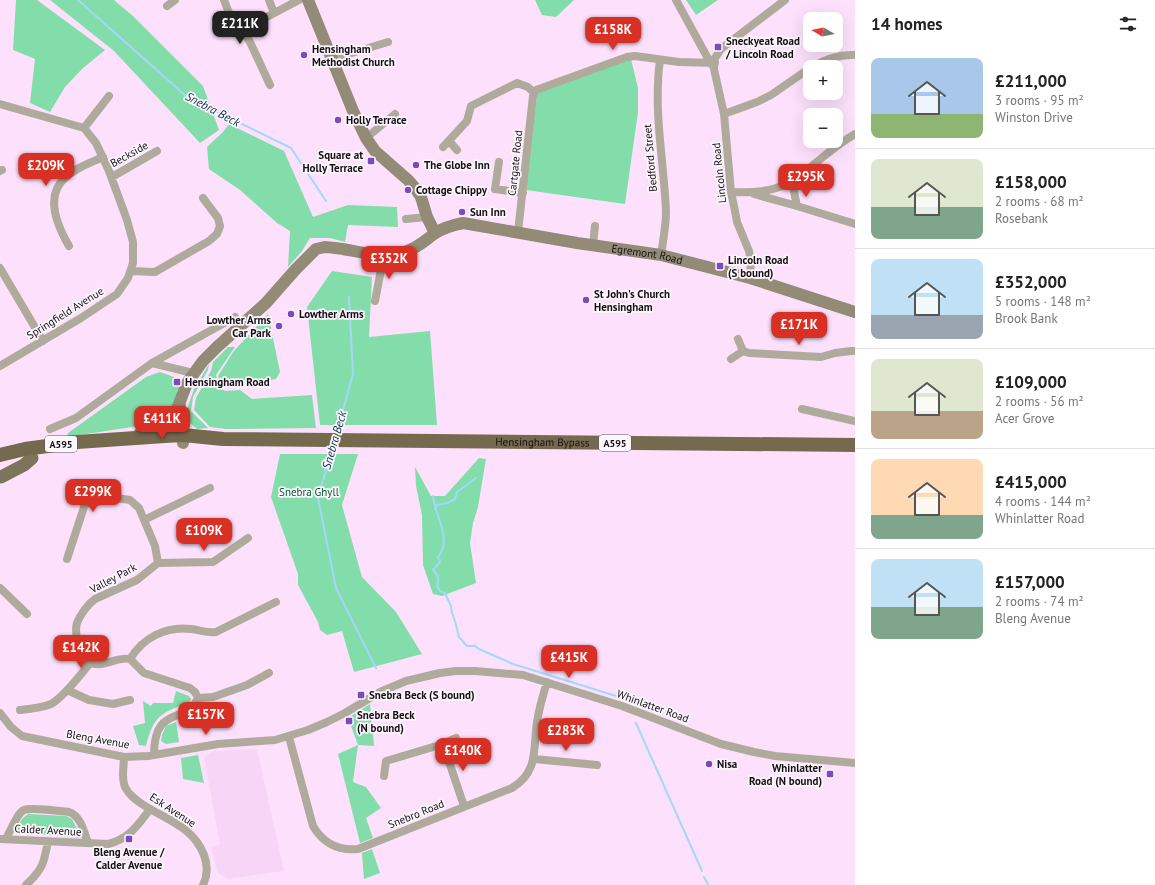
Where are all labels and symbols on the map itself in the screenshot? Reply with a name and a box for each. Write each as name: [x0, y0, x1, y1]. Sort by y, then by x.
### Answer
pin: £211K: [212, 11, 268, 45]
north arrow: [803, 12, 843, 52]
pin: £158K: [585, 17, 641, 51]
place label: Sneckyeat Road / Lincoln Road: [725, 34, 800, 61]
place label: Hensingham Methodist Church: [312, 42, 395, 69]
marker: Sneckyeat Road / Lincoln Road: [713, 42, 723, 52]
marker: Hensingham Methodist Church: [299, 50, 309, 60]
water label: Snebra Beck: [183, 88, 243, 130]
place label: Holly Terrace: [346, 113, 407, 127]
marker: Holly Terrace: [333, 115, 343, 125]
street label: Bedford Street: [640, 123, 660, 192]
street label: Cartgate Road: [505, 129, 525, 197]
street label: Beckside: [108, 138, 151, 170]
street label: Lincoln Road: [709, 142, 729, 204]
place label: Square at Holly Terrace: [302, 148, 363, 175]
pin: £209K: [18, 153, 74, 187]
marker: Square at Holly Terrace: [366, 156, 376, 166]
place label: The Globe Inn: [424, 158, 490, 172]
marker: The Globe Inn: [411, 160, 421, 170]
pin: £295K: [778, 164, 834, 198]
place label: Cottage Chippy: [416, 183, 488, 197]
marker: Cottage Chippy: [403, 185, 413, 195]
place label: Sun Inn: [470, 205, 506, 219]
marker: Sun Inn: [457, 207, 467, 217]
street label: Egremont Road: [611, 241, 684, 267]
pin: £352K: [361, 246, 417, 280]
place label: Lincoln Road (S bound): [728, 253, 789, 280]
marker: Lincoln Road (S bound): [715, 261, 725, 271]
street label: Springfield Avenue: [24, 284, 106, 342]
place label: St John's Church Hensingham: [594, 287, 670, 314]
marker: St John's Church Hensingham: [581, 295, 591, 305]
place label: Lowther Arms: [299, 307, 364, 321]
marker: Lowther Arms: [286, 309, 296, 319]
pin: £171K: [771, 312, 827, 346]
place label: Lowther Arms Car Park: [206, 313, 272, 340]
marker: Lowther Arms Car Park: [274, 321, 284, 331]
place label: Hensingham Road: [185, 375, 270, 389]
marker: Hensingham Road: [172, 377, 182, 387]
pin: £411K: [134, 406, 190, 440]
water label: Snebra Beck: [319, 409, 350, 471]
street label: Hensingham Bypass: [495, 435, 590, 449]
road number: A595: [599, 435, 631, 451]
road number: A595: [45, 436, 77, 452]
pin: £299K: [65, 479, 121, 513]
park label: Snebra Ghyll: [279, 485, 340, 499]
pin: £109K: [176, 518, 232, 552]
street label: Valley Park: [86, 560, 139, 597]
pin: £142K: [53, 635, 109, 669]
pin: £415K: [541, 645, 597, 679]
street label: Whinlatter Road: [615, 686, 691, 726]
place label: Snebra Beck (S bound): [369, 688, 475, 702]
marker: Snebra Beck (S bound): [356, 690, 366, 700]
pin: £157K: [178, 702, 234, 736]
place label: Snebra Beck (N bound): [357, 708, 415, 735]
marker: Snebra Beck (N bound): [344, 716, 354, 726]
pin: £283K: [538, 718, 594, 752]
street label: Bleng Avenue: [65, 727, 131, 752]
pin: £140K: [435, 738, 491, 772]
place label: Nisa: [717, 757, 737, 771]
marker: Nisa: [704, 759, 714, 769]
place label: Whinlatter Road (N bound): [749, 761, 822, 788]
marker: Whinlatter Road (N bound): [825, 769, 835, 779]
street label: Esk Avenue: [147, 790, 199, 830]
street label: Snebro Road: [386, 796, 446, 832]
street label: Calder Avenue: [14, 821, 82, 839]
marker: Bleng Avenue / Calder Avenue: [124, 834, 134, 844]
place label: Bleng Avenue / Calder Avenue: [93, 845, 165, 872]

